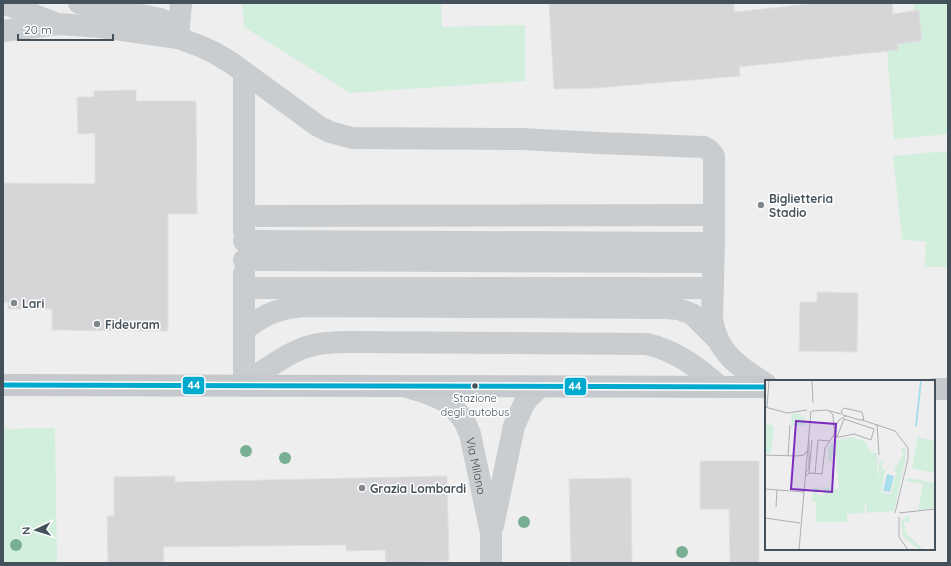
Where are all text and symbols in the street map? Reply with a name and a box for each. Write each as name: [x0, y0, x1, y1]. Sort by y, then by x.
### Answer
scale bar: [18, 16, 113, 42]
text: 20 m: [24, 22, 52, 37]
place label: Biglietteria Stadio: [769, 191, 833, 220]
marker: Biglietteria Stadio: [756, 200, 766, 210]
place label: Lari: [22, 296, 44, 311]
marker: Lari: [9, 298, 19, 308]
place label: Fideuram: [105, 317, 160, 332]
marker: Fideuram: [92, 319, 102, 329]
line badge: 44: [182, 376, 205, 395]
line badge: 44: [564, 377, 587, 396]
text: 44: [188, 378, 201, 392]
text: 44: [569, 379, 582, 393]
inset map: [765, 380, 935, 550]
marker: Stazione degli autobus: [470, 381, 480, 391]
place label: Stazione degli autobus: [441, 391, 509, 419]
street label: Via Milano: [463, 436, 490, 496]
place label: Grazia Lombardi: [370, 481, 466, 496]
marker: Grazia Lombardi: [357, 483, 367, 493]
north arrow: [16, 510, 56, 550]
text: N: [19, 526, 33, 535]

